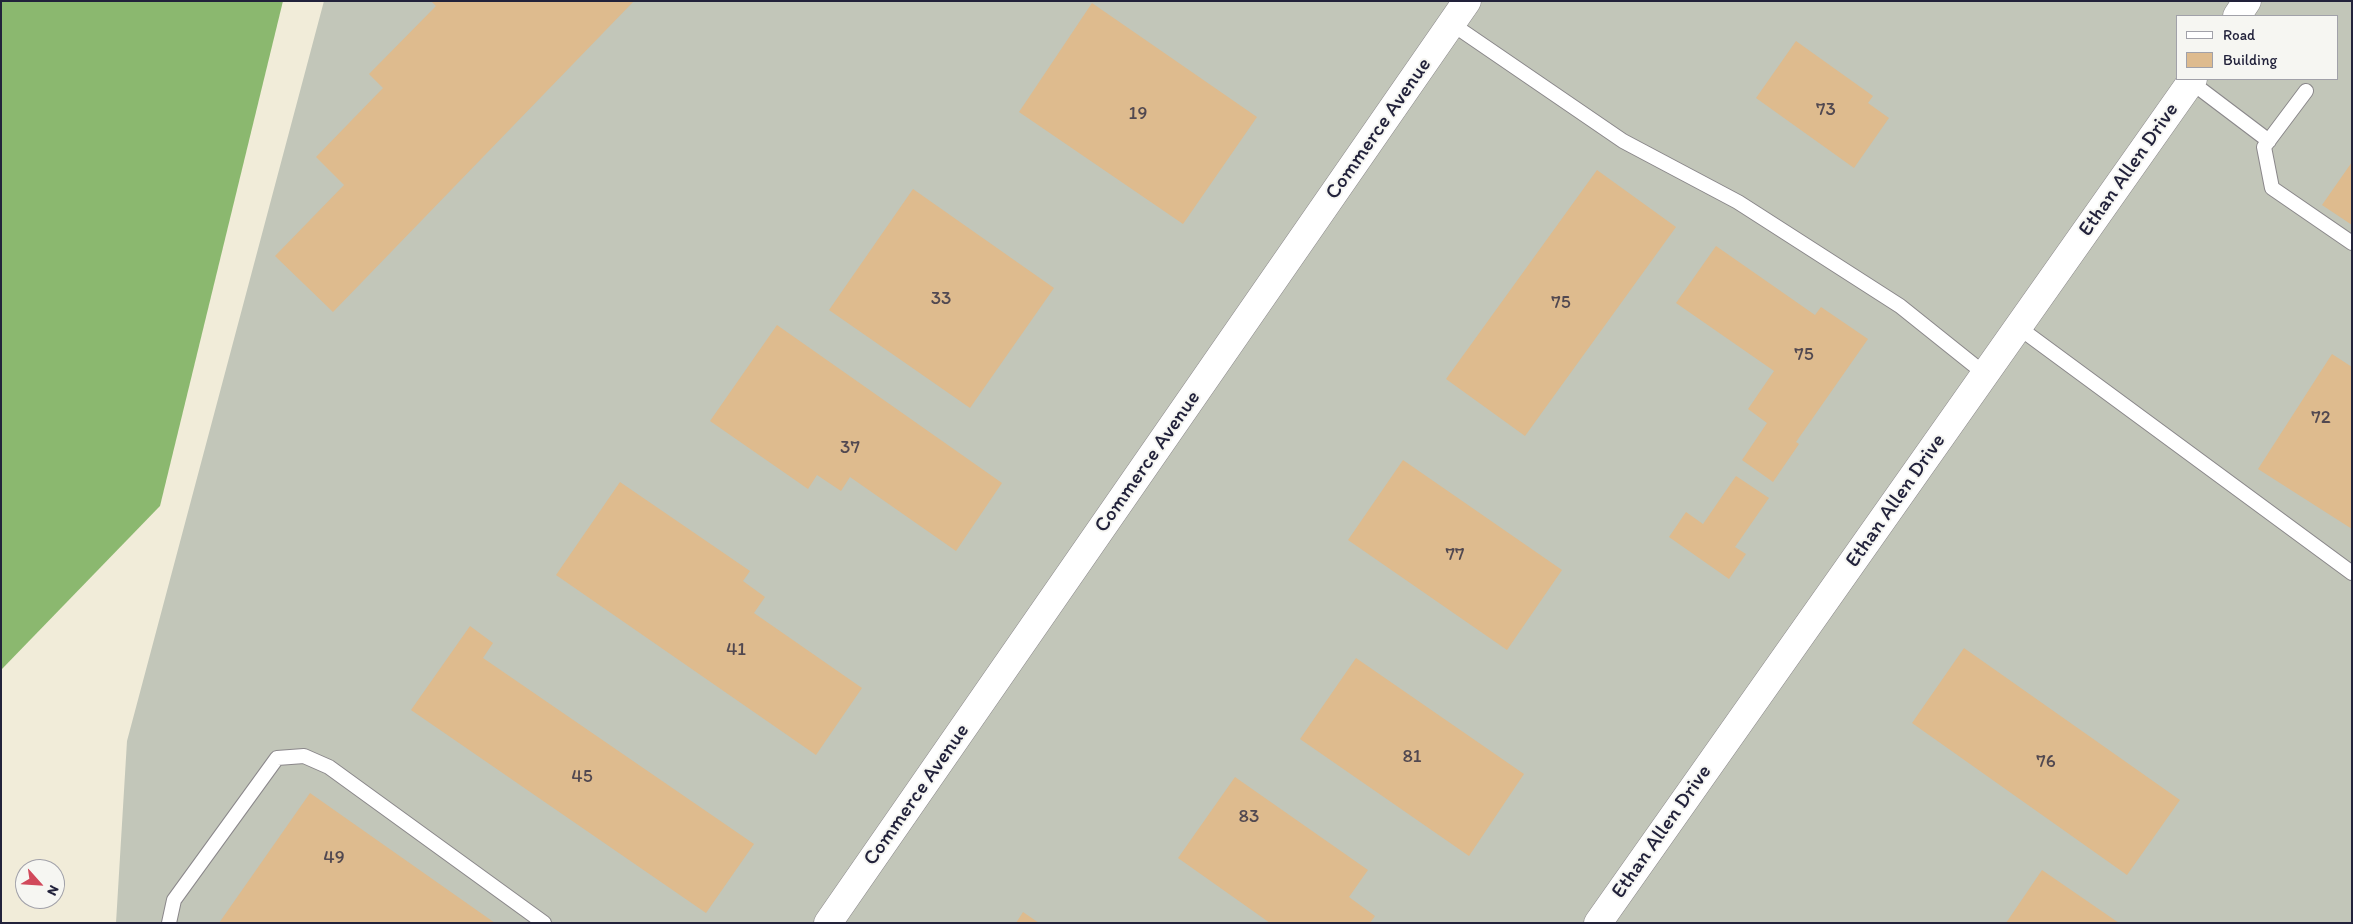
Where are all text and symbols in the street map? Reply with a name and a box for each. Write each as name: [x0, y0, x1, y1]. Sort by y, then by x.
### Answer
legend: [2176, 15, 2338, 80]
text: Road: [2223, 26, 2255, 44]
text: Building: [2223, 51, 2277, 69]
street label: Commerce Avenue: [1321, 53, 1437, 205]
street label: Ethan Allen Drive: [2074, 98, 2184, 242]
house number: 73: [1816, 99, 1836, 121]
house number: 19: [1129, 103, 1147, 125]
house number: 33: [931, 288, 951, 310]
house number: 75: [1551, 292, 1571, 314]
house number: 75: [1794, 344, 1814, 366]
street label: Commerce Avenue: [1090, 386, 1206, 538]
house number: 72: [2311, 407, 2331, 429]
street label: Ethan Allen Drive: [1841, 429, 1951, 573]
house number: 37: [840, 437, 860, 459]
house number: 77: [1446, 544, 1464, 566]
house number: 41: [726, 639, 746, 661]
street label: Commerce Avenue: [859, 719, 975, 871]
house number: 81: [1402, 746, 1422, 768]
house number: 76: [2036, 751, 2056, 773]
street label: Ethan Allen Drive: [1607, 760, 1717, 904]
house number: 45: [571, 766, 593, 788]
house number: 83: [1239, 806, 1259, 828]
house number: 49: [323, 847, 345, 869]
north arrow: [15, 859, 65, 909]
text: N: [43, 882, 63, 898]

